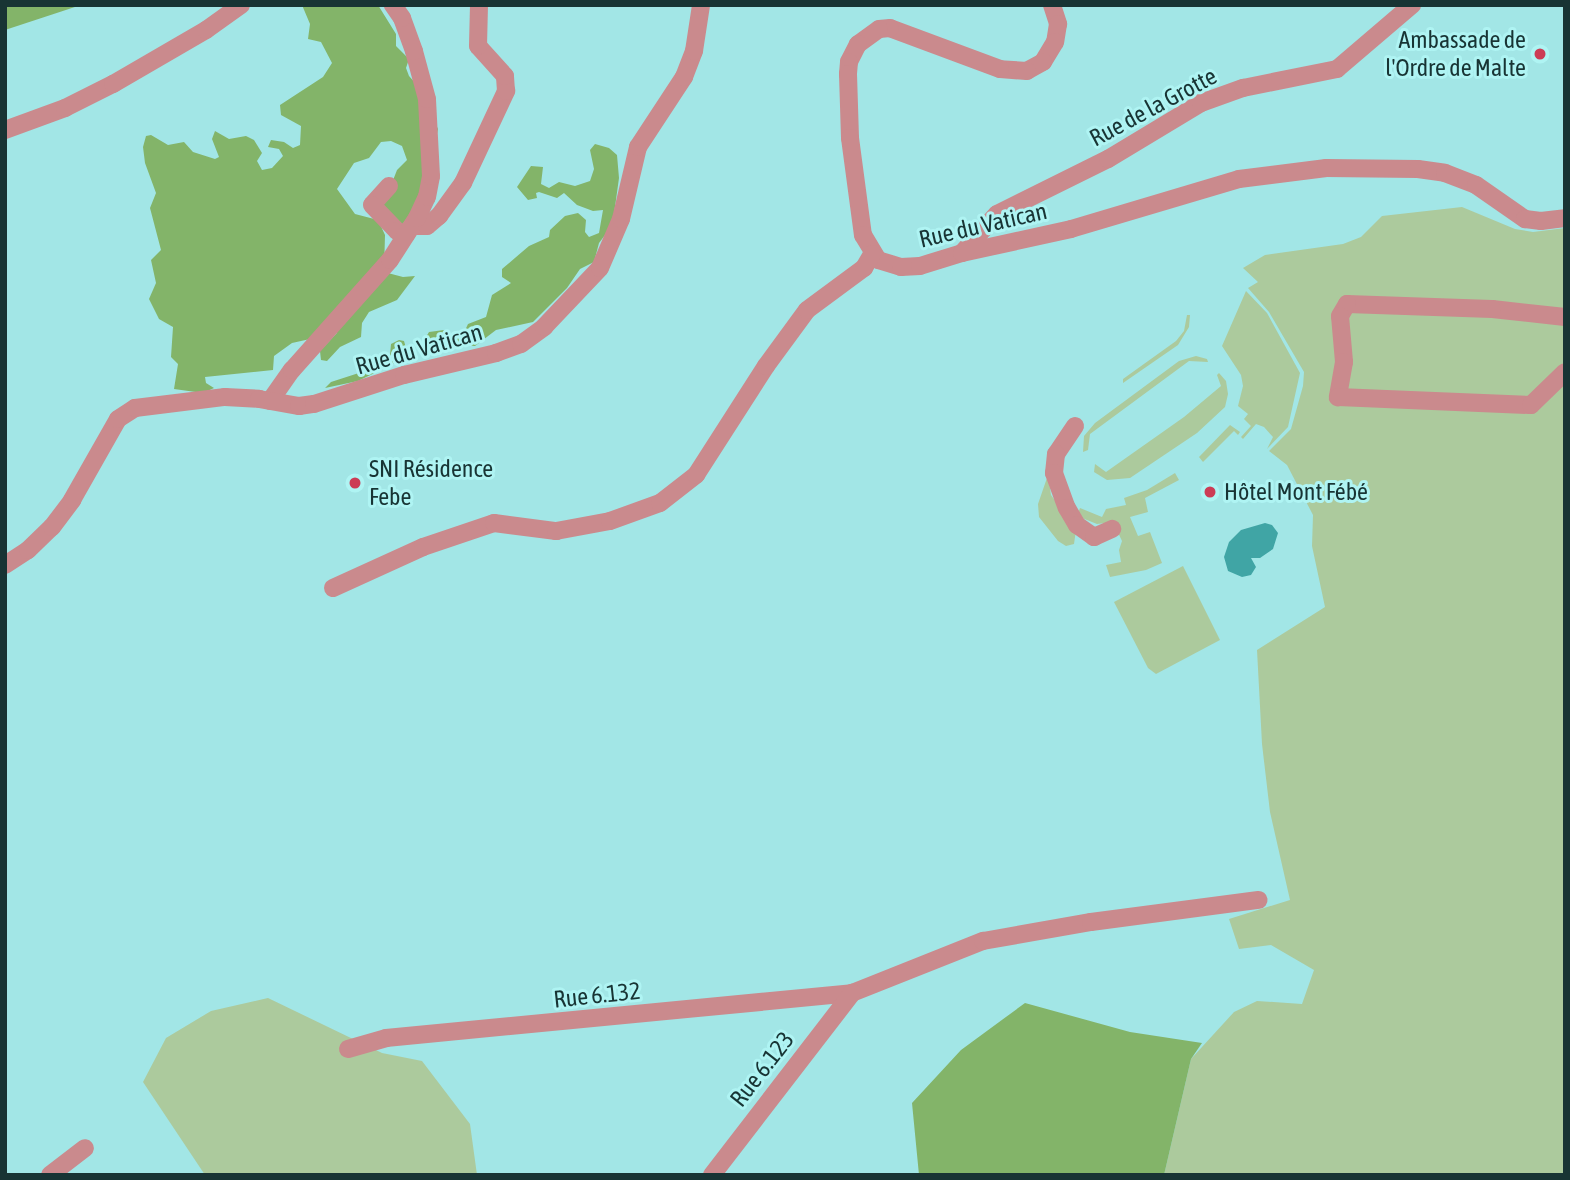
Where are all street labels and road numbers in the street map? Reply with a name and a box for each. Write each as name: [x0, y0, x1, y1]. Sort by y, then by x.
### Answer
street label: Rue de la Grotte: [1085, 61, 1221, 153]
street label: Rue du Vatican: [916, 196, 1050, 254]
street label: Rue du Vatican: [352, 317, 486, 381]
street label: Rue 6.132: [552, 976, 642, 1014]
street label: Rue 6.123: [724, 1026, 800, 1112]

